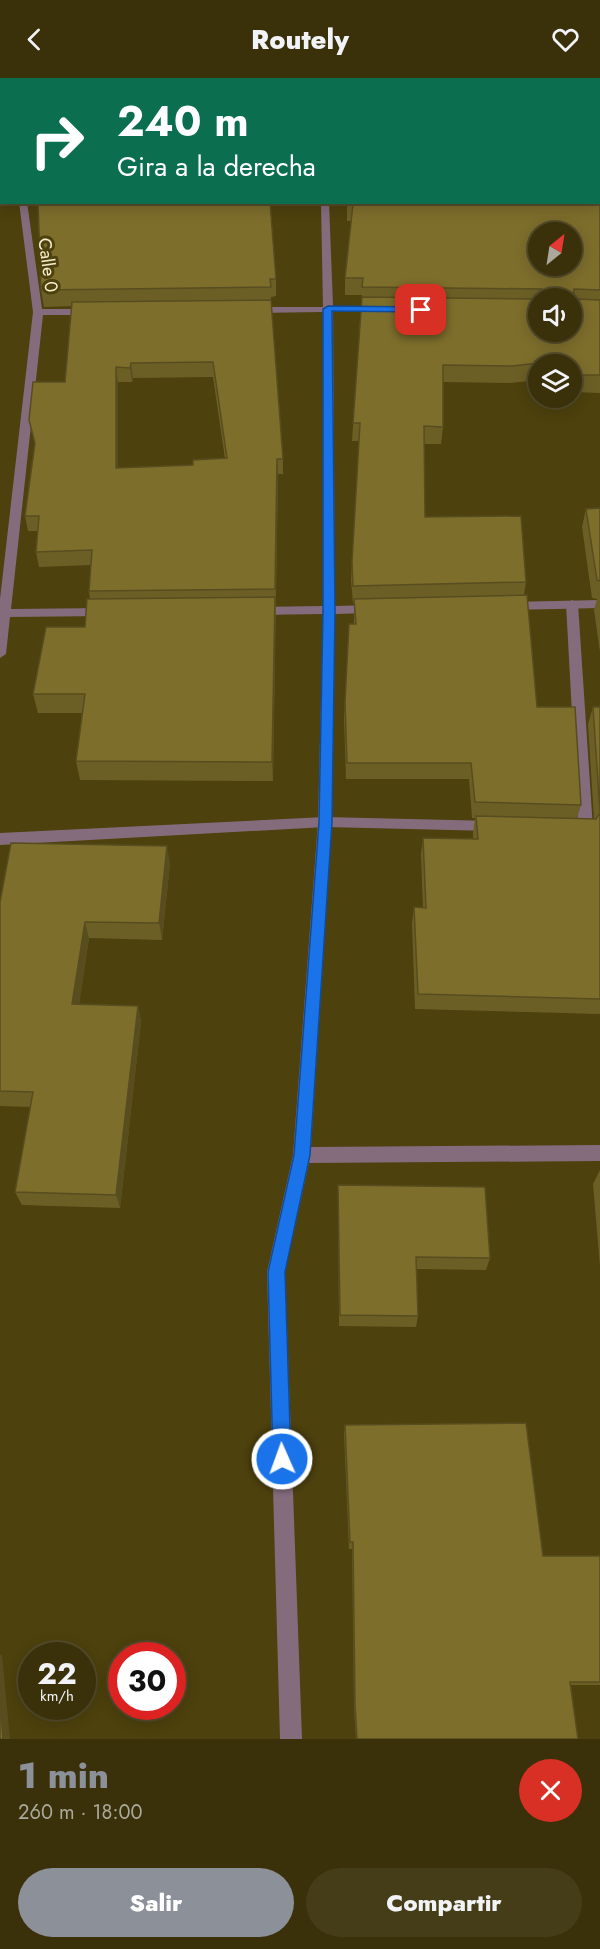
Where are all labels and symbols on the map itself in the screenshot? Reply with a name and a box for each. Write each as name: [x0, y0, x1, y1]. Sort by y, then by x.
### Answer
north arrow: [528, 222, 582, 276]
street label: Calle 0: [31, 236, 65, 294]
pin: [395, 284, 446, 335]
position arrow: [250, 1427, 314, 1491]
speed limit sign: 30: [108, 1642, 186, 1720]

